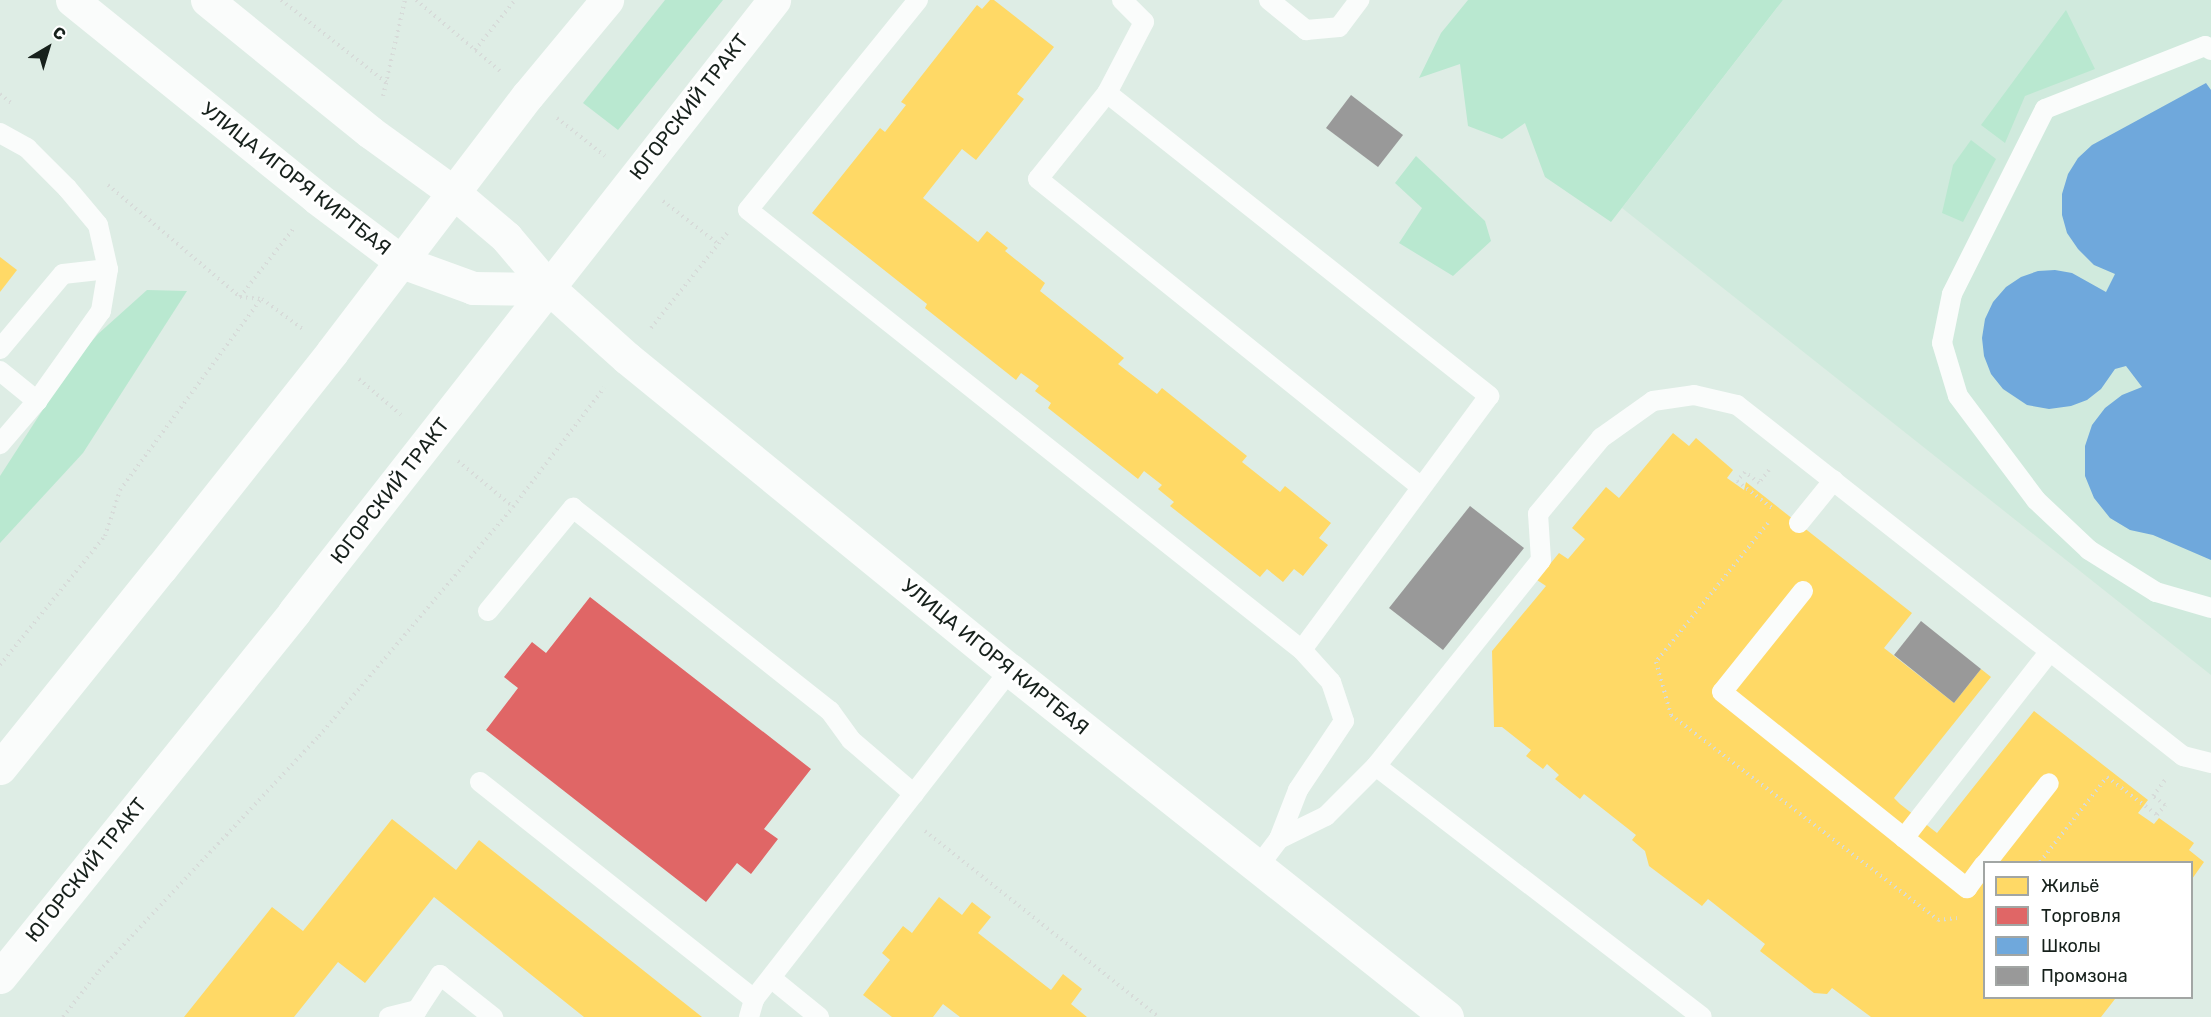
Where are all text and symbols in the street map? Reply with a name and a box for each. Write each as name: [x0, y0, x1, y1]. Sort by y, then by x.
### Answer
north arrow: [18, 18, 78, 78]
text: С: [49, 22, 70, 44]
street label: ЮГОРСКИЙ ТРАКТ: [625, 29, 753, 185]
street label: УЛИЦА ИГОРЯ КИРТБАЯ: [196, 97, 396, 261]
street label: ЮГОРСКИЙ ТРАКТ: [326, 413, 454, 569]
street label: УЛИЦА ИГОРЯ КИРТБАЯ: [896, 574, 1094, 740]
street label: ЮГОРСКИЙ ТРАКТ: [21, 793, 151, 947]
legend: [1983, 861, 2193, 999]
text: Жильё: [2041, 875, 2099, 897]
text: Торговля: [2041, 905, 2121, 927]
text: Школы: [2041, 935, 2101, 957]
text: Промзона: [2041, 965, 2128, 987]

